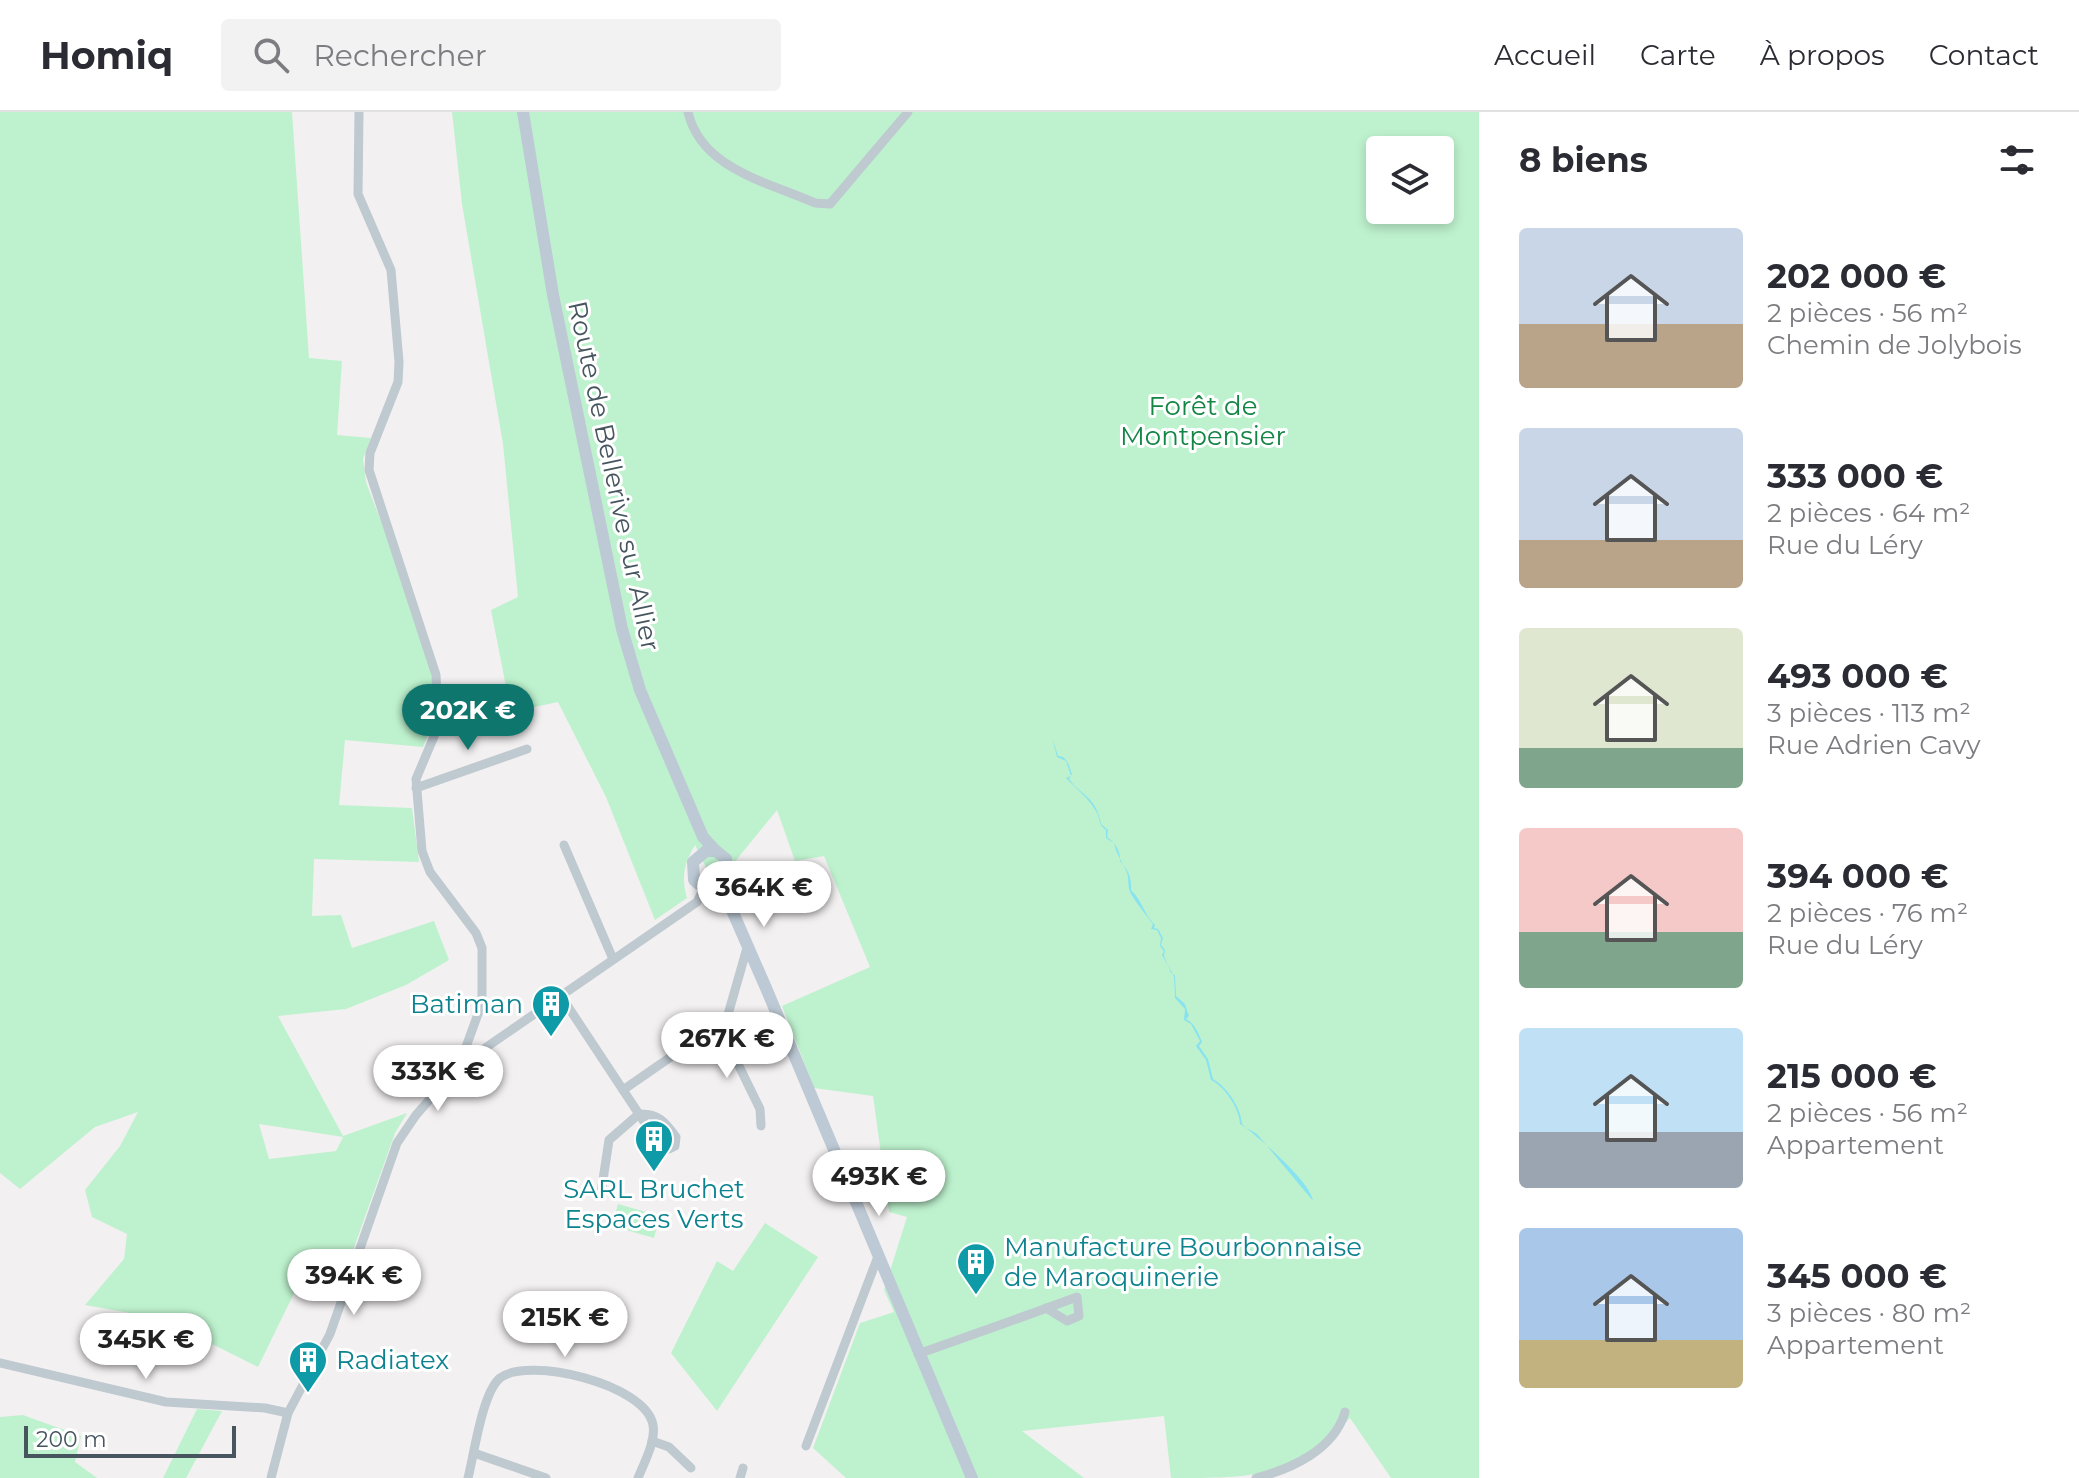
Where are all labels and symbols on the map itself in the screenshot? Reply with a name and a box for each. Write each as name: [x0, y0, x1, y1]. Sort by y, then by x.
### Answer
street label: Route de Bellerive sur Allier: [561, 298, 667, 654]
park label: Forêt de Montpensier: [1120, 390, 1286, 452]
pin: 202K €: [403, 684, 533, 752]
pin: 364K €: [699, 861, 829, 929]
building icon: Batiman: [530, 983, 572, 1038]
place label: Batiman: [410, 988, 523, 1020]
pin: 267K €: [662, 1012, 792, 1080]
pin: 333K €: [373, 1045, 503, 1113]
building icon: SARL Bruchet Espaces Verts: [633, 1118, 675, 1173]
pin: 493K €: [814, 1150, 944, 1218]
place label: SARL Bruchet Espaces Verts: [563, 1173, 745, 1235]
place label: Manufacture Bourbonnaise de Maroquinerie: [1004, 1231, 1362, 1293]
building icon: Manufacture Bourbonnaise de Maroquinerie: [955, 1241, 997, 1296]
pin: 394K €: [289, 1249, 419, 1317]
pin: 215K €: [500, 1291, 630, 1359]
pin: 345K €: [81, 1313, 211, 1381]
building icon: Radiatex: [287, 1339, 329, 1394]
place label: Radiatex: [336, 1344, 449, 1376]
scale bar: [24, 1422, 236, 1458]

